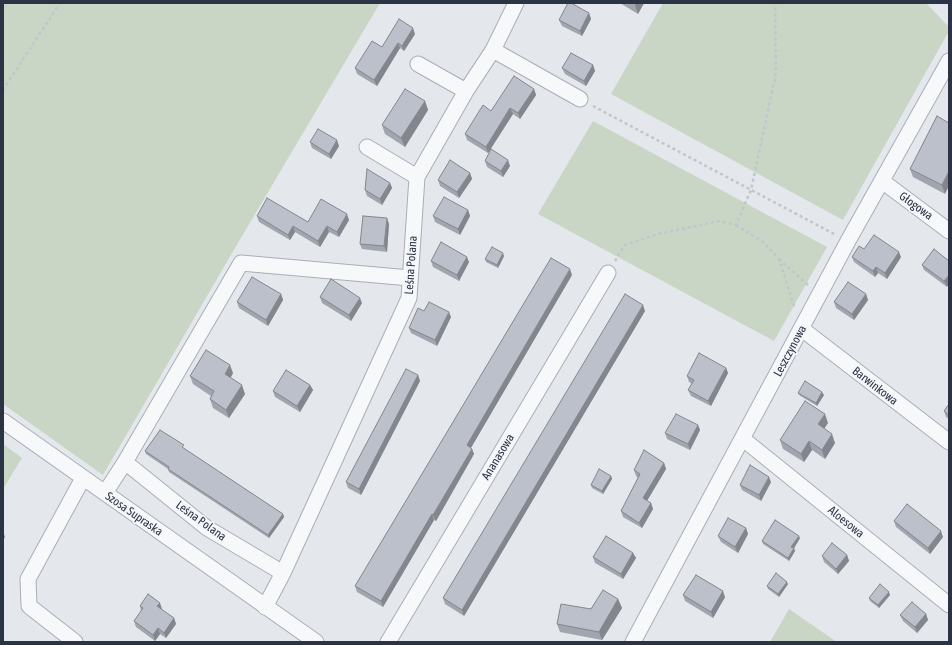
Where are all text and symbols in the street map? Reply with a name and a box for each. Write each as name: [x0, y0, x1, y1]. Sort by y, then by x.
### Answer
street label: Głogowa: [896, 189, 936, 223]
street label: Leśna Polana: [402, 235, 420, 295]
street label: Leszczynowa: [770, 323, 810, 379]
street label: Barwinkowa: [849, 364, 901, 408]
street label: Ananasowa: [479, 431, 517, 483]
street label: Szosa Supraska: [102, 489, 166, 539]
street label: Leśna Polana: [173, 498, 229, 544]
street label: Aloesowa: [825, 503, 867, 541]

